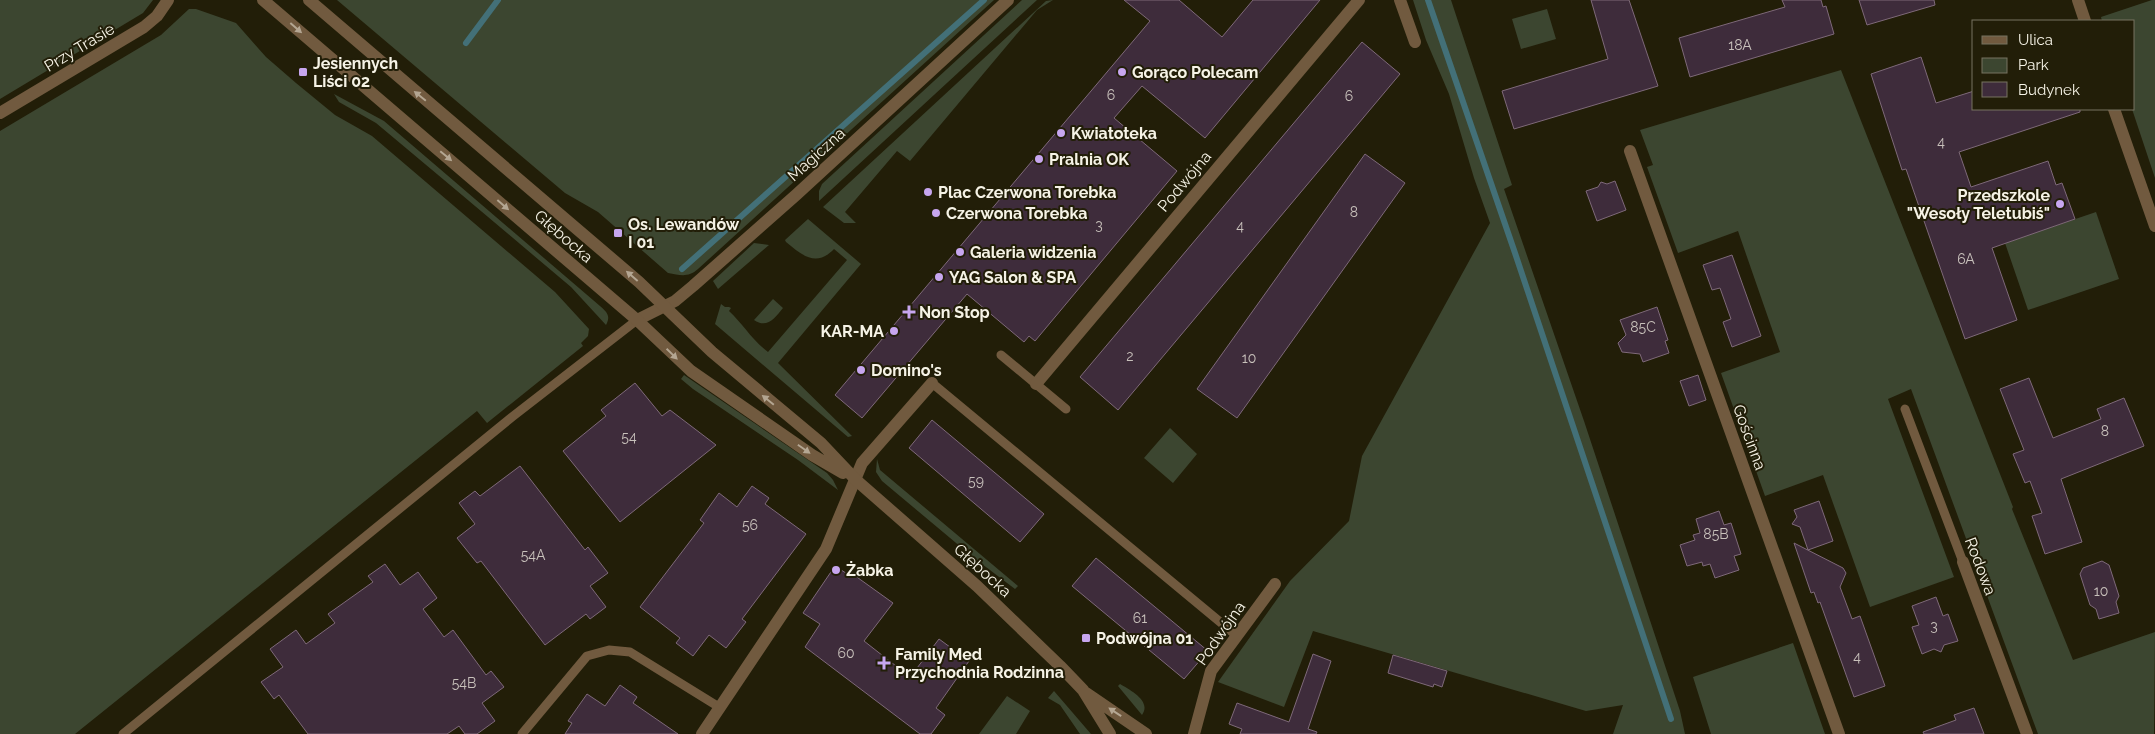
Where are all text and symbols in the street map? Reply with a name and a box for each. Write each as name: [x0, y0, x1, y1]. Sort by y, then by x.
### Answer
street label: Przy Trasie: [41, 19, 118, 76]
legend: [1972, 20, 2135, 110]
one-way arrow: [289, 23, 302, 34]
text: Ulica: [2018, 31, 2053, 49]
house number: 18A: [1728, 37, 1752, 53]
place label: Jesiennych Liści 02: [313, 54, 398, 91]
text: Park: [2018, 56, 2049, 74]
place label: Gorąco Polecam: [1132, 63, 1258, 82]
marker: Jesiennych Liści 02: [297, 66, 309, 78]
marker: Gorąco Polecam: [1116, 66, 1128, 78]
text: Budynek: [2018, 81, 2080, 99]
house number: 6: [1107, 87, 1115, 103]
house number: 6: [1345, 88, 1353, 104]
one-way arrow: [414, 90, 427, 101]
street label: Magiczna: [784, 124, 849, 185]
place label: Kwiatoteka: [1071, 124, 1157, 143]
marker: Kwiatoteka: [1055, 127, 1067, 139]
house number: 4: [1937, 134, 1945, 150]
street label: Podwójna: [1154, 147, 1215, 215]
one-way arrow: [440, 150, 452, 161]
place label: Pralnia OK: [1049, 150, 1129, 169]
marker: Pralnia OK: [1033, 153, 1045, 165]
place label: Plac Czerwona Torebka: [938, 183, 1117, 202]
marker: Plac Czerwona Torebka: [922, 186, 934, 198]
place label: Przedszkole "Wesoły Teletubiś": [1907, 186, 2050, 223]
marker: Przedszkole "Wesoły Teletubiś": [2054, 198, 2066, 210]
one-way arrow: [496, 199, 509, 210]
place label: Czerwona Torebka: [946, 204, 1087, 223]
house number: 8: [1350, 204, 1358, 220]
street label: Głębocka: [531, 206, 597, 267]
marker: Czerwona Torebka: [930, 207, 942, 219]
place label: Os. Lewandów I 01: [628, 215, 740, 252]
house number: 3: [1095, 217, 1103, 233]
house number: 4: [1236, 218, 1244, 234]
marker: Os. Lewandów I 01: [612, 227, 624, 239]
place label: Galeria widzenia: [970, 243, 1096, 262]
marker: Galeria widzenia: [954, 246, 966, 258]
house number: 6A: [1957, 251, 1975, 267]
place label: YAG Salon & SPA: [949, 268, 1077, 287]
one-way arrow: [626, 271, 639, 282]
marker: YAG Salon & SPA: [933, 271, 945, 283]
place label: Non Stop: [919, 303, 990, 322]
marker: Non Stop: [903, 306, 915, 318]
house number: 85C: [1630, 319, 1656, 335]
place label: KAR-MA: [821, 322, 884, 341]
marker: KAR-MA: [888, 325, 900, 337]
one-way arrow: [666, 348, 678, 360]
house number: 2: [1126, 348, 1134, 364]
house number: 10: [1242, 350, 1256, 366]
place label: Domino's: [871, 361, 942, 380]
marker: Domino's: [855, 364, 867, 376]
one-way arrow: [762, 395, 775, 406]
street label: Gościnna: [1729, 402, 1770, 473]
house number: 8: [2101, 423, 2109, 439]
house number: 54: [621, 429, 637, 445]
one-way arrow: [797, 444, 810, 454]
house number: 59: [968, 473, 984, 489]
house number: 56: [742, 517, 758, 533]
house number: 85B: [1703, 526, 1729, 542]
street label: Rodowa: [1961, 535, 2000, 598]
street label: Głębocka: [950, 540, 1015, 601]
house number: 54A: [521, 547, 546, 563]
place label: Żabka: [846, 560, 893, 580]
marker: Żabka: [830, 564, 842, 576]
house number: 10: [2094, 583, 2108, 599]
street label: Podwójna: [1192, 598, 1249, 669]
house number: 61: [1133, 610, 1147, 626]
house number: 3: [1930, 618, 1938, 634]
place label: Podwójna 01: [1096, 629, 1193, 648]
marker: Podwójna 01: [1080, 632, 1092, 644]
house number: 60: [837, 645, 855, 661]
place label: Family Med Przychodnia Rodzinna: [895, 645, 1064, 682]
house number: 4: [1853, 649, 1861, 665]
marker: Family Med Przychodnia Rodzinna: [877, 656, 891, 670]
house number: 54B: [452, 675, 476, 691]
one-way arrow: [1108, 707, 1122, 716]

